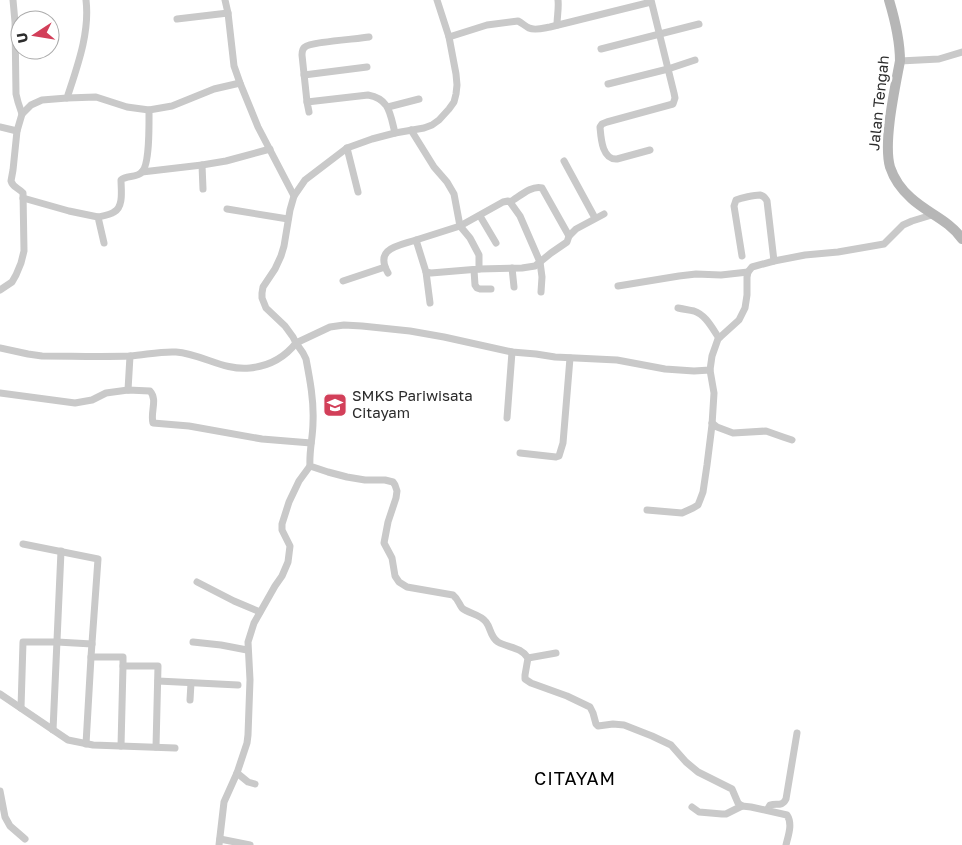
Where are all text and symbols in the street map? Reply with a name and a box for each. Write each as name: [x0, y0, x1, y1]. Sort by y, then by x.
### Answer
north arrow: [10, 10, 60, 60]
text: U: [12, 31, 31, 45]
street label: Jalan Tengah: [864, 54, 892, 152]
place label: SMKS Pariwisata Citayam: [352, 386, 473, 421]
school or university icon: SMKS Pariwisata Citayam: [322, 392, 348, 418]
district label: CITAYAM: [534, 767, 616, 789]

